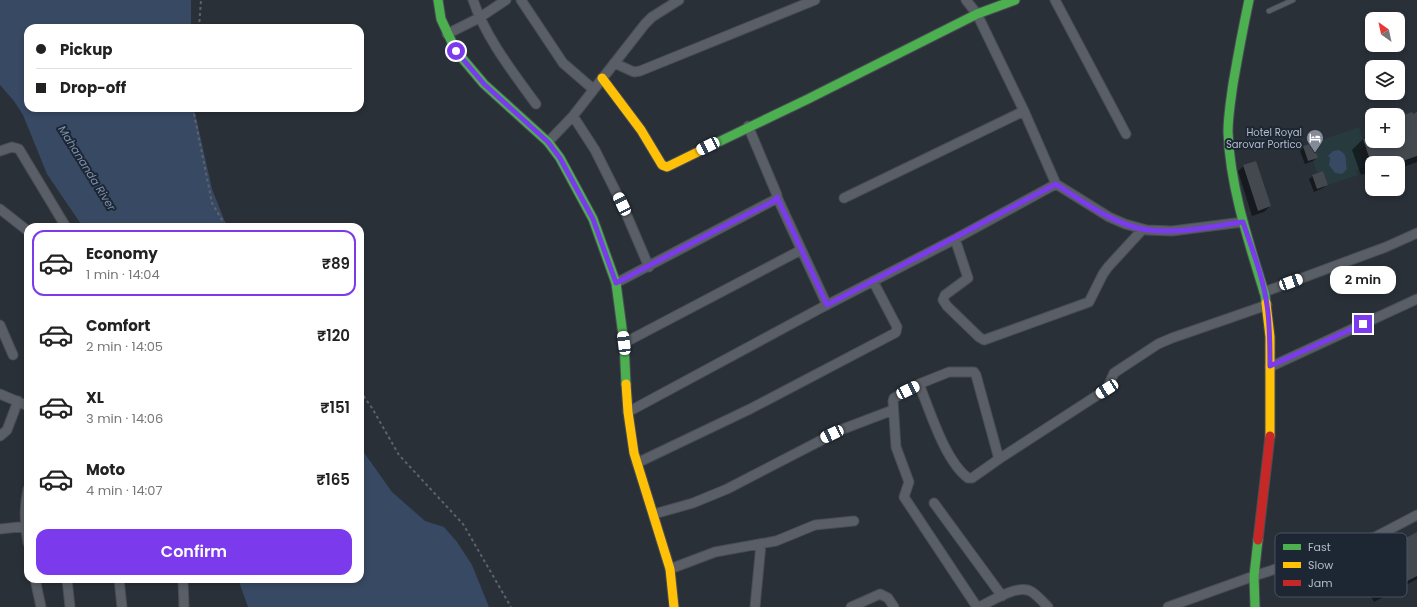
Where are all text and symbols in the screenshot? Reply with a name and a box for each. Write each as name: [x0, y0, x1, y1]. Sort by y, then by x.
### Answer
north arrow: [1365, 12, 1405, 52]
map controls: [1365, 12, 1405, 196]
text: Pickup: [60, 39, 112, 60]
route start: [447, 42, 465, 60]
button: layers: [1365, 60, 1405, 100]
text: Drop-off: [60, 77, 126, 98]
button: +: [1365, 108, 1405, 148]
water label: Mahananda River: [54, 122, 120, 214]
place label: Hotel Royal Sarovar Portico: [1226, 125, 1302, 152]
hotel icon: Hotel Royal Sarovar Portico: [1305, 128, 1325, 153]
car: [695, 135, 721, 157]
button: −: [1365, 156, 1405, 196]
car: [611, 191, 633, 217]
text: Economy: [86, 243, 158, 264]
icon: car: [38, 245, 74, 281]
text: ₹89: [322, 253, 350, 274]
text: 1 min · 14:04: [86, 265, 160, 284]
callout: 2 min: [1330, 266, 1396, 294]
text: 2 min: [1345, 270, 1381, 289]
car: [1278, 272, 1304, 292]
text: Comfort: [86, 315, 150, 336]
route end: [1354, 315, 1372, 333]
icon: car: [38, 317, 74, 353]
text: ₹120: [317, 325, 350, 346]
car: [617, 330, 631, 356]
text: 2 min · 14:05: [86, 337, 163, 356]
car: [1094, 377, 1120, 401]
car: [895, 379, 921, 401]
text: XL: [86, 387, 104, 408]
icon: car: [38, 389, 74, 425]
text: ₹151: [320, 397, 350, 418]
text: 3 min · 14:06: [86, 409, 163, 428]
car: [819, 423, 845, 445]
text: Moto: [86, 459, 125, 480]
icon: car: [38, 461, 74, 497]
text: ₹165: [316, 469, 350, 490]
text: 4 min · 14:07: [86, 481, 163, 500]
button: Confirm: [36, 529, 352, 575]
legend: [1275, 533, 1407, 597]
text: Fast: [1308, 539, 1331, 555]
text: Slow: [1308, 557, 1333, 573]
text: Jam: [1308, 575, 1333, 591]

